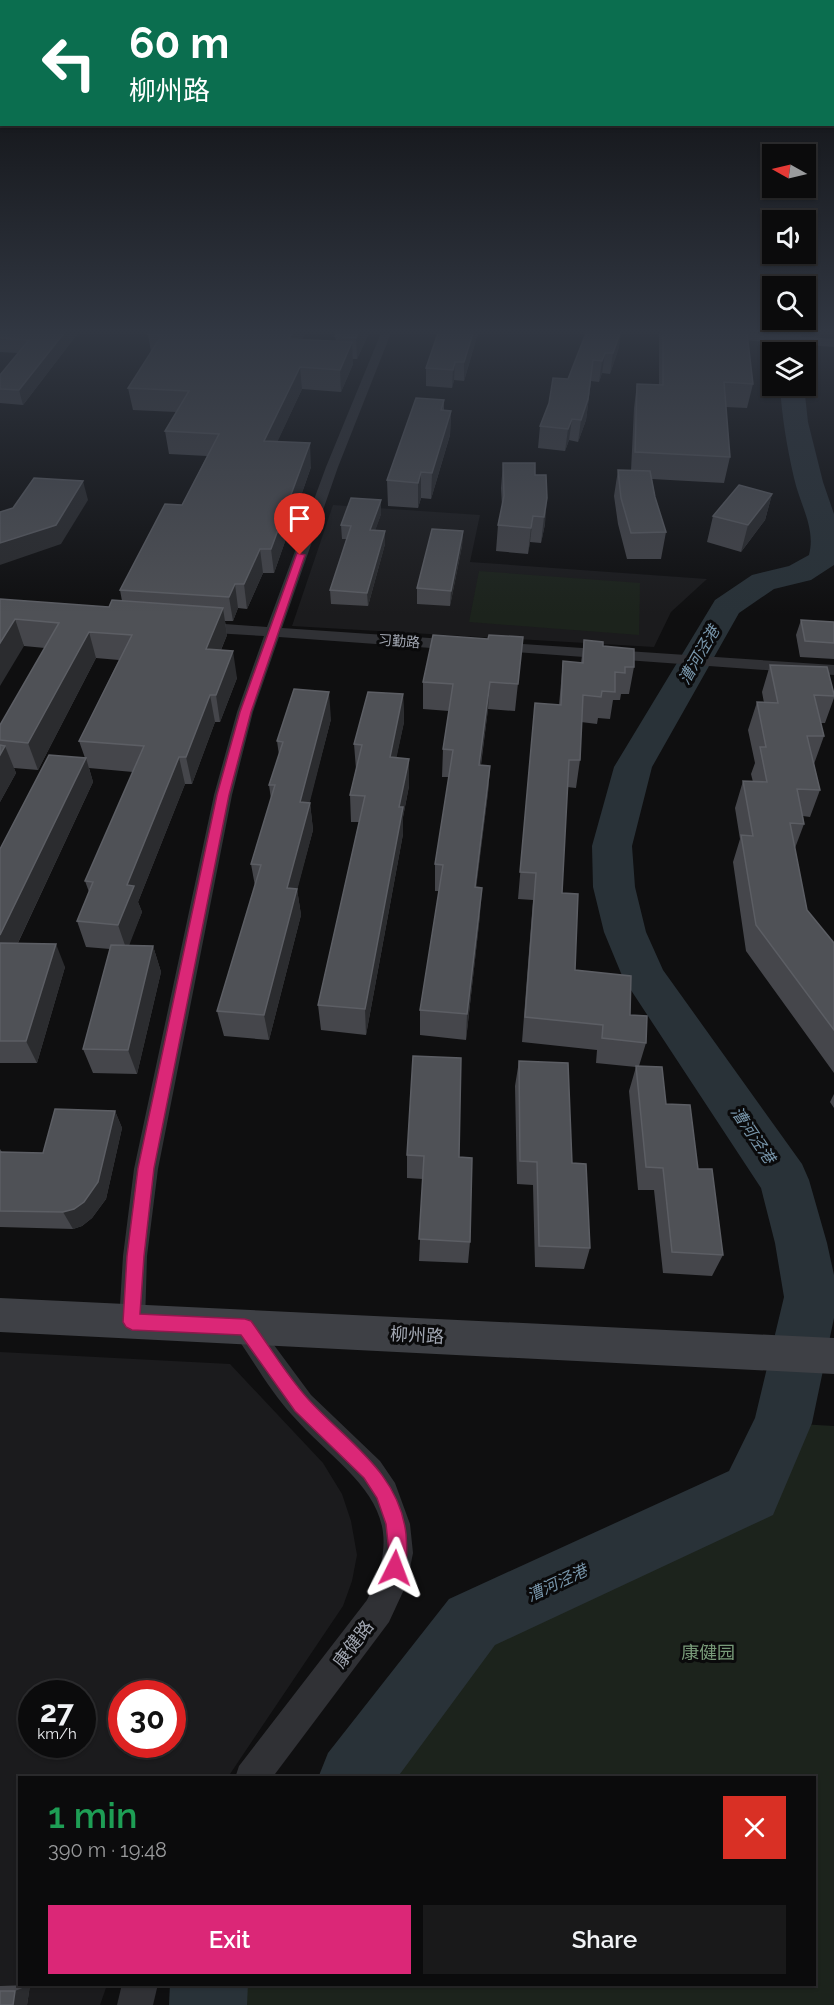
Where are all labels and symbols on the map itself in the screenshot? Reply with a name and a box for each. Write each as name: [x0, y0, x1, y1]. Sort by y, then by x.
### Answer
north arrow: [762, 144, 816, 198]
pin: [274, 493, 325, 555]
water label: 漕河泾港: [675, 621, 724, 687]
street label: 习勤路: [377, 632, 421, 650]
water label: 漕河泾港: [727, 1103, 780, 1168]
street label: 柳州路: [389, 1323, 445, 1347]
position arrow: [363, 1536, 427, 1600]
water label: 漕河泾港: [524, 1560, 592, 1605]
street label: 康健路: [328, 1616, 378, 1672]
park label: 康健园: [681, 1642, 735, 1663]
speed limit sign: 30: [108, 1680, 186, 1758]

